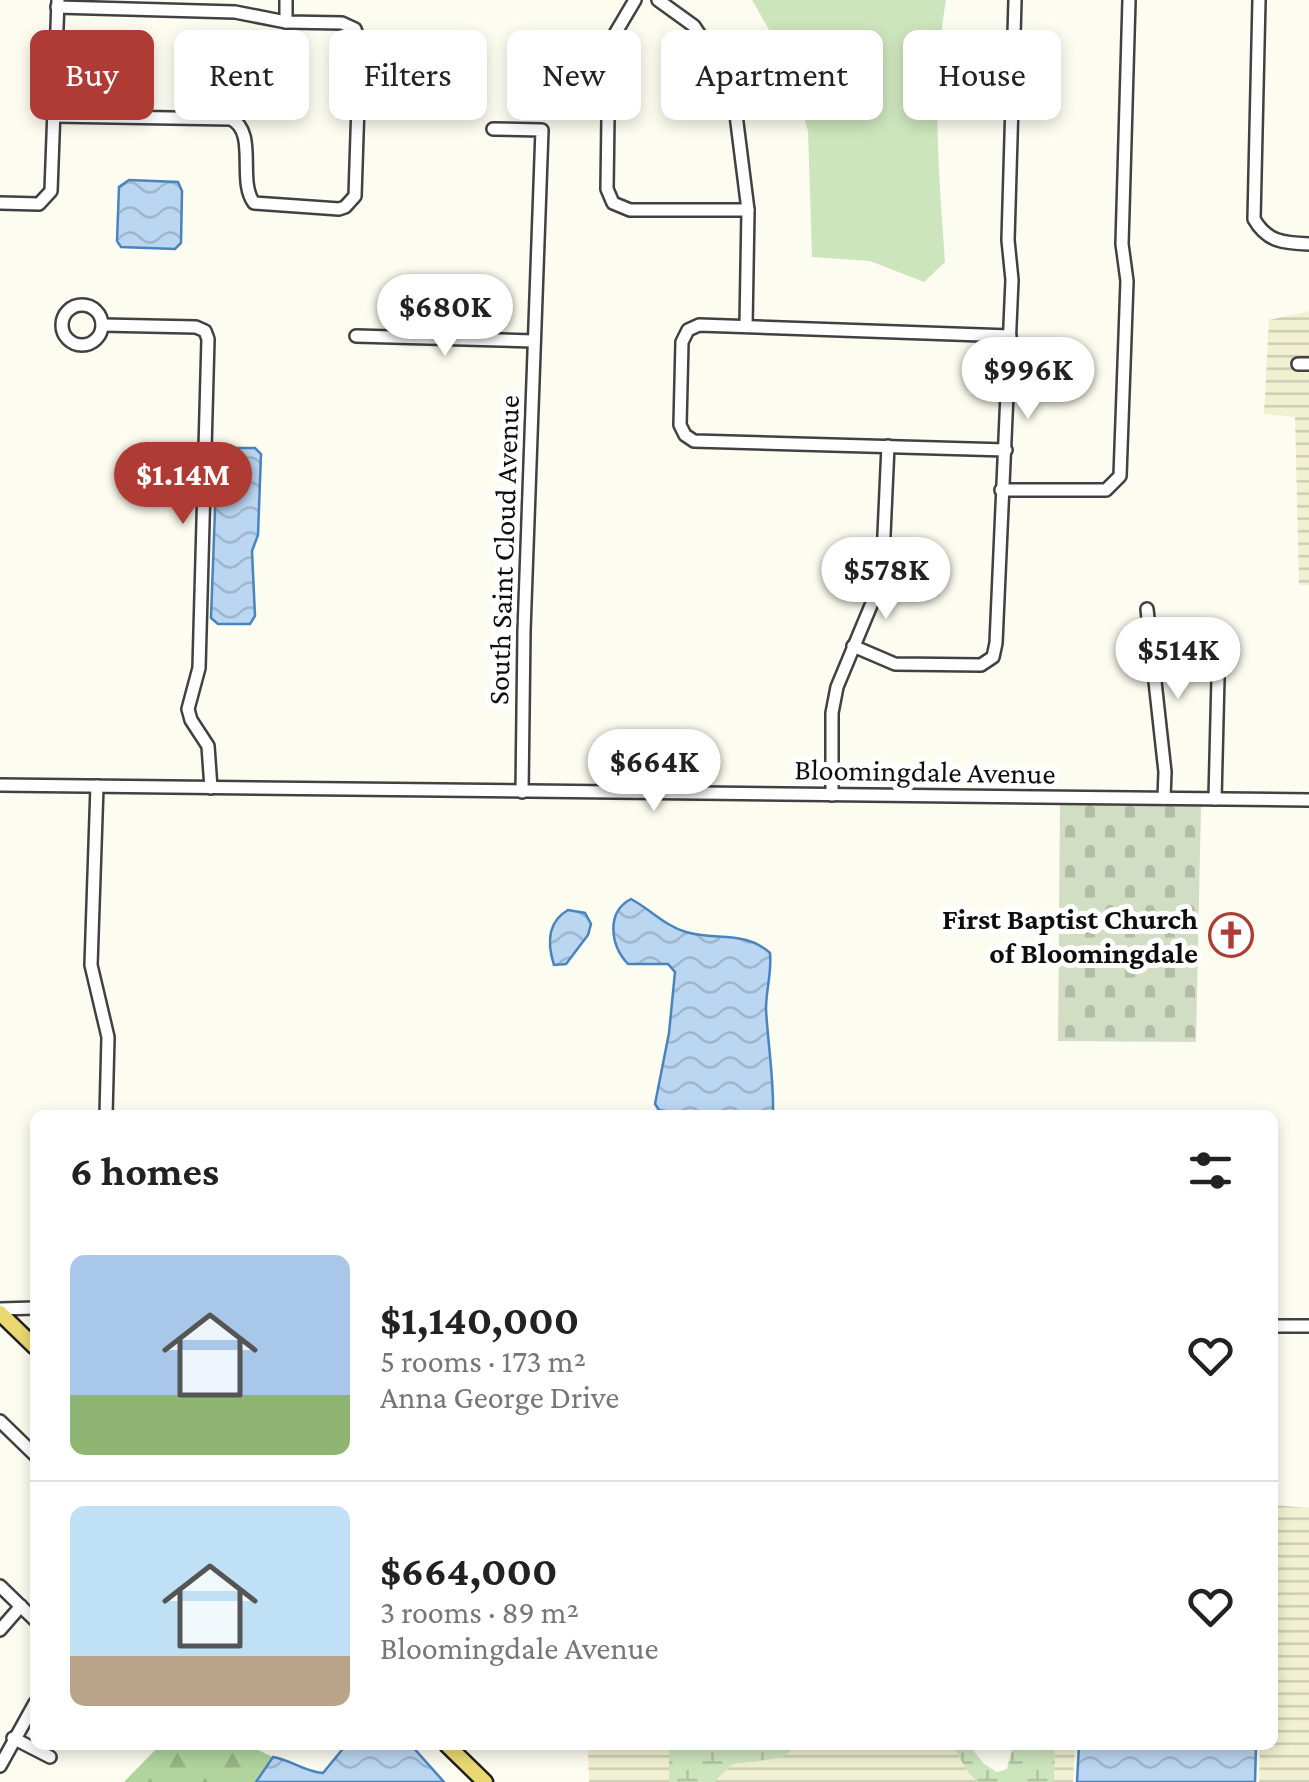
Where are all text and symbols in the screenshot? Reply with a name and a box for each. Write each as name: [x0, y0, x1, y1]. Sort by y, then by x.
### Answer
chip: Buy: [30, 30, 154, 120]
chip: Rent: [174, 30, 309, 120]
chip: Filters: [329, 30, 487, 120]
chip: New: [507, 30, 641, 120]
chip: Apartment: [661, 30, 883, 120]
chip: House: [903, 30, 1061, 120]
pin: $680K: [375, 274, 515, 359]
text: $680K: [399, 288, 491, 324]
pin: $996K: [958, 337, 1098, 422]
text: $996K: [984, 351, 1072, 387]
street label: South Saint Cloud Avenue: [481, 394, 525, 706]
pin: $1.14M: [102, 442, 264, 527]
text: $1.14M: [136, 456, 230, 492]
pin: $578K: [816, 537, 956, 622]
text: $578K: [843, 551, 929, 587]
pin: $514K: [1108, 617, 1248, 702]
text: $514K: [1137, 631, 1219, 667]
pin: $664K: [584, 729, 724, 814]
text: $664K: [610, 743, 698, 779]
street label: Bloomingdale Avenue: [794, 752, 1056, 791]
place label: First Baptist Church of Bloomingdale: [942, 902, 1198, 969]
church icon: First Baptist Church of Bloomingdale: [1208, 912, 1254, 958]
icon: filters: [1183, 1143, 1238, 1198]
text: 6 homes: [70, 1147, 219, 1194]
icon: home: [150, 1295, 270, 1415]
text: $1,140,000: [380, 1296, 579, 1343]
icon: heart: [1183, 1328, 1238, 1383]
text: 5 rooms · 173 m²: [380, 1343, 586, 1379]
text: Anna George Drive: [380, 1379, 619, 1415]
icon: home: [150, 1546, 270, 1666]
text: $664,000: [380, 1547, 557, 1594]
icon: heart: [1183, 1579, 1238, 1634]
text: 3 rooms · 89 m²: [380, 1594, 579, 1630]
text: Bloomingdale Avenue: [380, 1630, 659, 1666]

